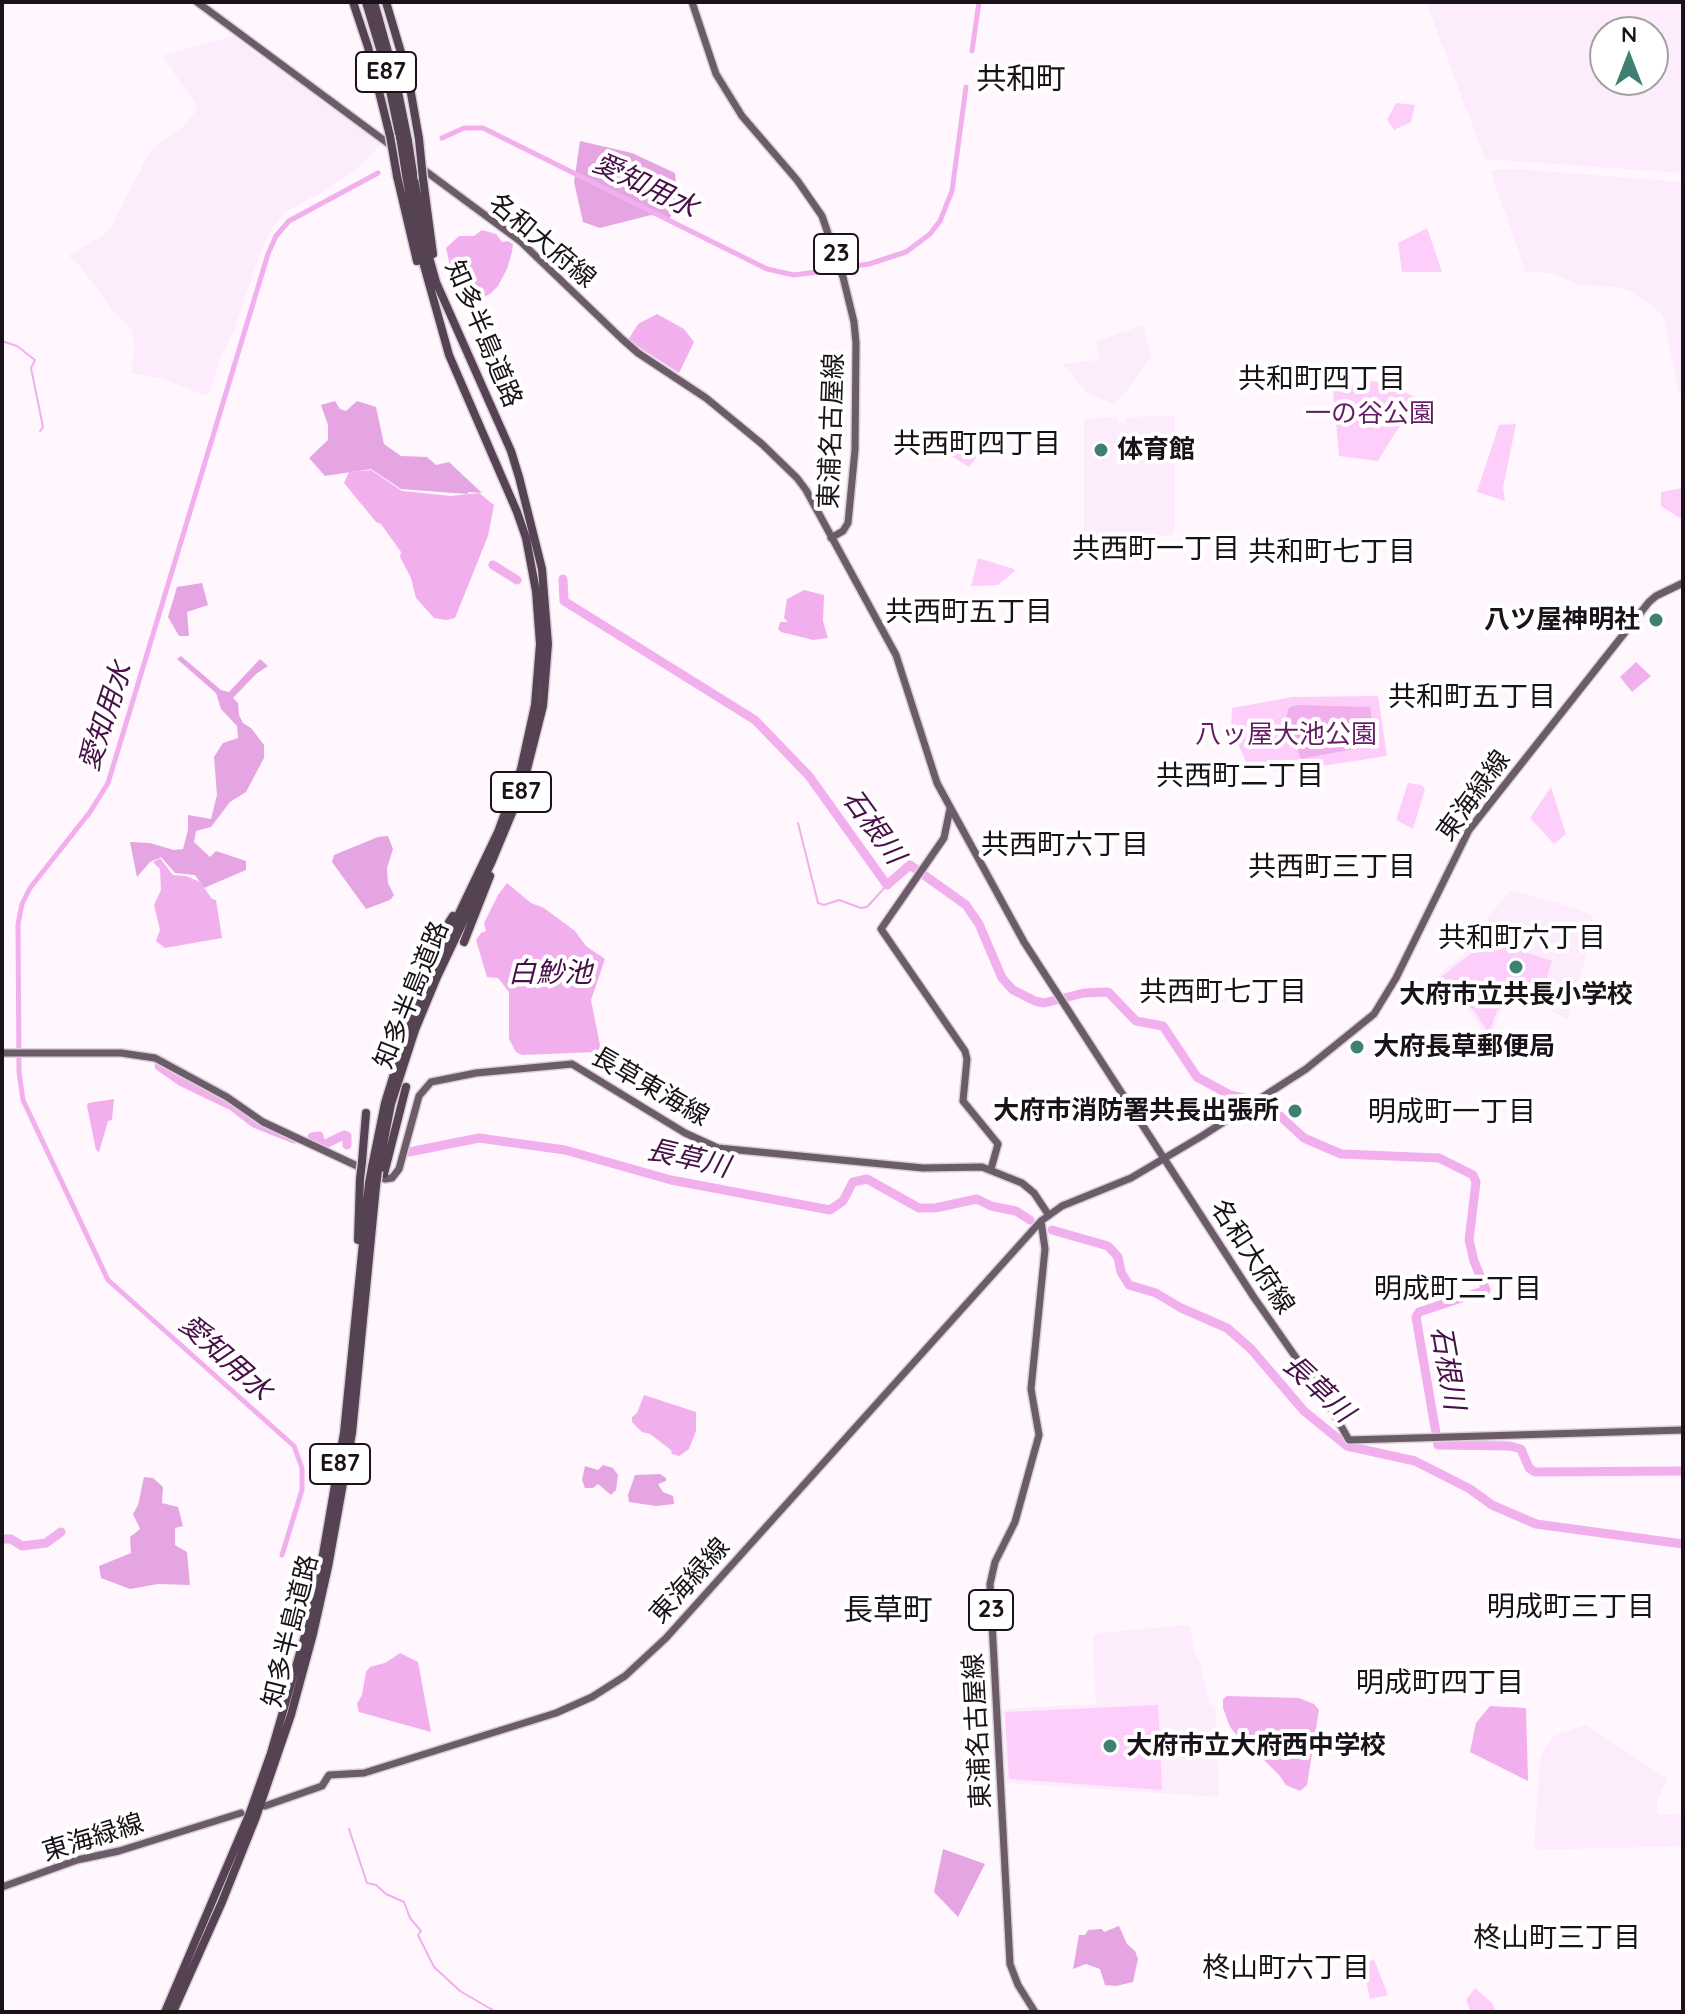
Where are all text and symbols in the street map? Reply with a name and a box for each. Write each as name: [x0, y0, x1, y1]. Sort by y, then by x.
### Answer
north arrow: [1589, 16, 1669, 96]
text: N: [1621, 20, 1637, 48]
road number: E87: [356, 52, 416, 92]
district label: 共和町: [976, 62, 1066, 98]
water label: 愛知用水: [587, 146, 703, 226]
street label: 名和大府線: [482, 187, 602, 295]
road number: 23: [814, 234, 858, 274]
street label: 知多半島道路: [438, 256, 528, 412]
street label: 東浦名古屋線: [814, 353, 850, 509]
district label: 共和町四丁目: [1238, 363, 1406, 397]
park label: 一の谷公園: [1305, 398, 1435, 430]
district label: 共西町四丁目: [893, 428, 1061, 462]
place label: 体育館: [1117, 434, 1195, 466]
marker: 体育館: [1092, 441, 1110, 459]
district label: 共西町一丁目: [1072, 533, 1240, 567]
district label: 共和町七丁目: [1248, 536, 1416, 570]
district label: 共西町五丁目: [885, 596, 1053, 630]
place label: 八ツ屋神明社: [1484, 604, 1640, 636]
marker: 八ツ屋神明社: [1647, 611, 1665, 629]
water label: 愛知用水: [73, 659, 139, 775]
district label: 共和町五丁目: [1388, 681, 1556, 715]
park label: 八ッ屋大池公園: [1195, 719, 1377, 751]
street label: 東海緑線: [1431, 745, 1517, 847]
district label: 共西町二丁目: [1156, 760, 1324, 794]
road number: E87: [491, 772, 551, 812]
water label: 石根川: [835, 783, 911, 871]
district label: 共西町六丁目: [981, 829, 1149, 863]
district label: 共西町三丁目: [1248, 851, 1416, 885]
street label: 知多半島道路: [368, 917, 456, 1073]
district label: 共和町六丁目: [1438, 922, 1606, 956]
water label: 白魦池: [508, 957, 592, 991]
marker: 大府市立共長小学校: [1507, 958, 1525, 976]
district label: 共西町七丁目: [1139, 976, 1307, 1010]
place label: 大府市立共長小学校: [1399, 979, 1633, 1011]
place label: 大府長草郵便局: [1373, 1031, 1555, 1063]
marker: 大府長草郵便局: [1348, 1038, 1366, 1056]
street label: 長草東海線: [586, 1041, 714, 1133]
place label: 大府市消防署共長出張所: [993, 1095, 1279, 1127]
district label: 明成町一丁目: [1368, 1096, 1536, 1130]
marker: 大府市消防署共長出張所: [1286, 1102, 1304, 1120]
water label: 長草川: [643, 1133, 733, 1185]
street label: 名和大府線: [1204, 1194, 1300, 1320]
district label: 明成町二丁目: [1374, 1273, 1542, 1307]
water label: 愛知用水: [172, 1308, 278, 1408]
water label: 石根川: [1423, 1324, 1471, 1412]
water label: 長草川: [1276, 1348, 1360, 1430]
road number: E87: [310, 1444, 370, 1484]
street label: 東海緑線: [644, 1532, 736, 1630]
street label: 知多半島道路: [257, 1552, 325, 1710]
road number: 23: [969, 1590, 1013, 1630]
district label: 明成町三丁目: [1487, 1591, 1655, 1625]
district label: 長草町: [843, 1593, 933, 1629]
street label: 東浦名古屋線: [958, 1652, 998, 1810]
district label: 明成町四丁目: [1356, 1667, 1524, 1701]
place label: 大府市立大府西中学校: [1126, 1730, 1386, 1762]
marker: 大府市立大府西中学校: [1101, 1737, 1119, 1755]
street label: 東海緑線: [39, 1808, 147, 1868]
district label: 柊山町三丁目: [1473, 1922, 1641, 1956]
district label: 柊山町六丁目: [1202, 1952, 1370, 1986]

